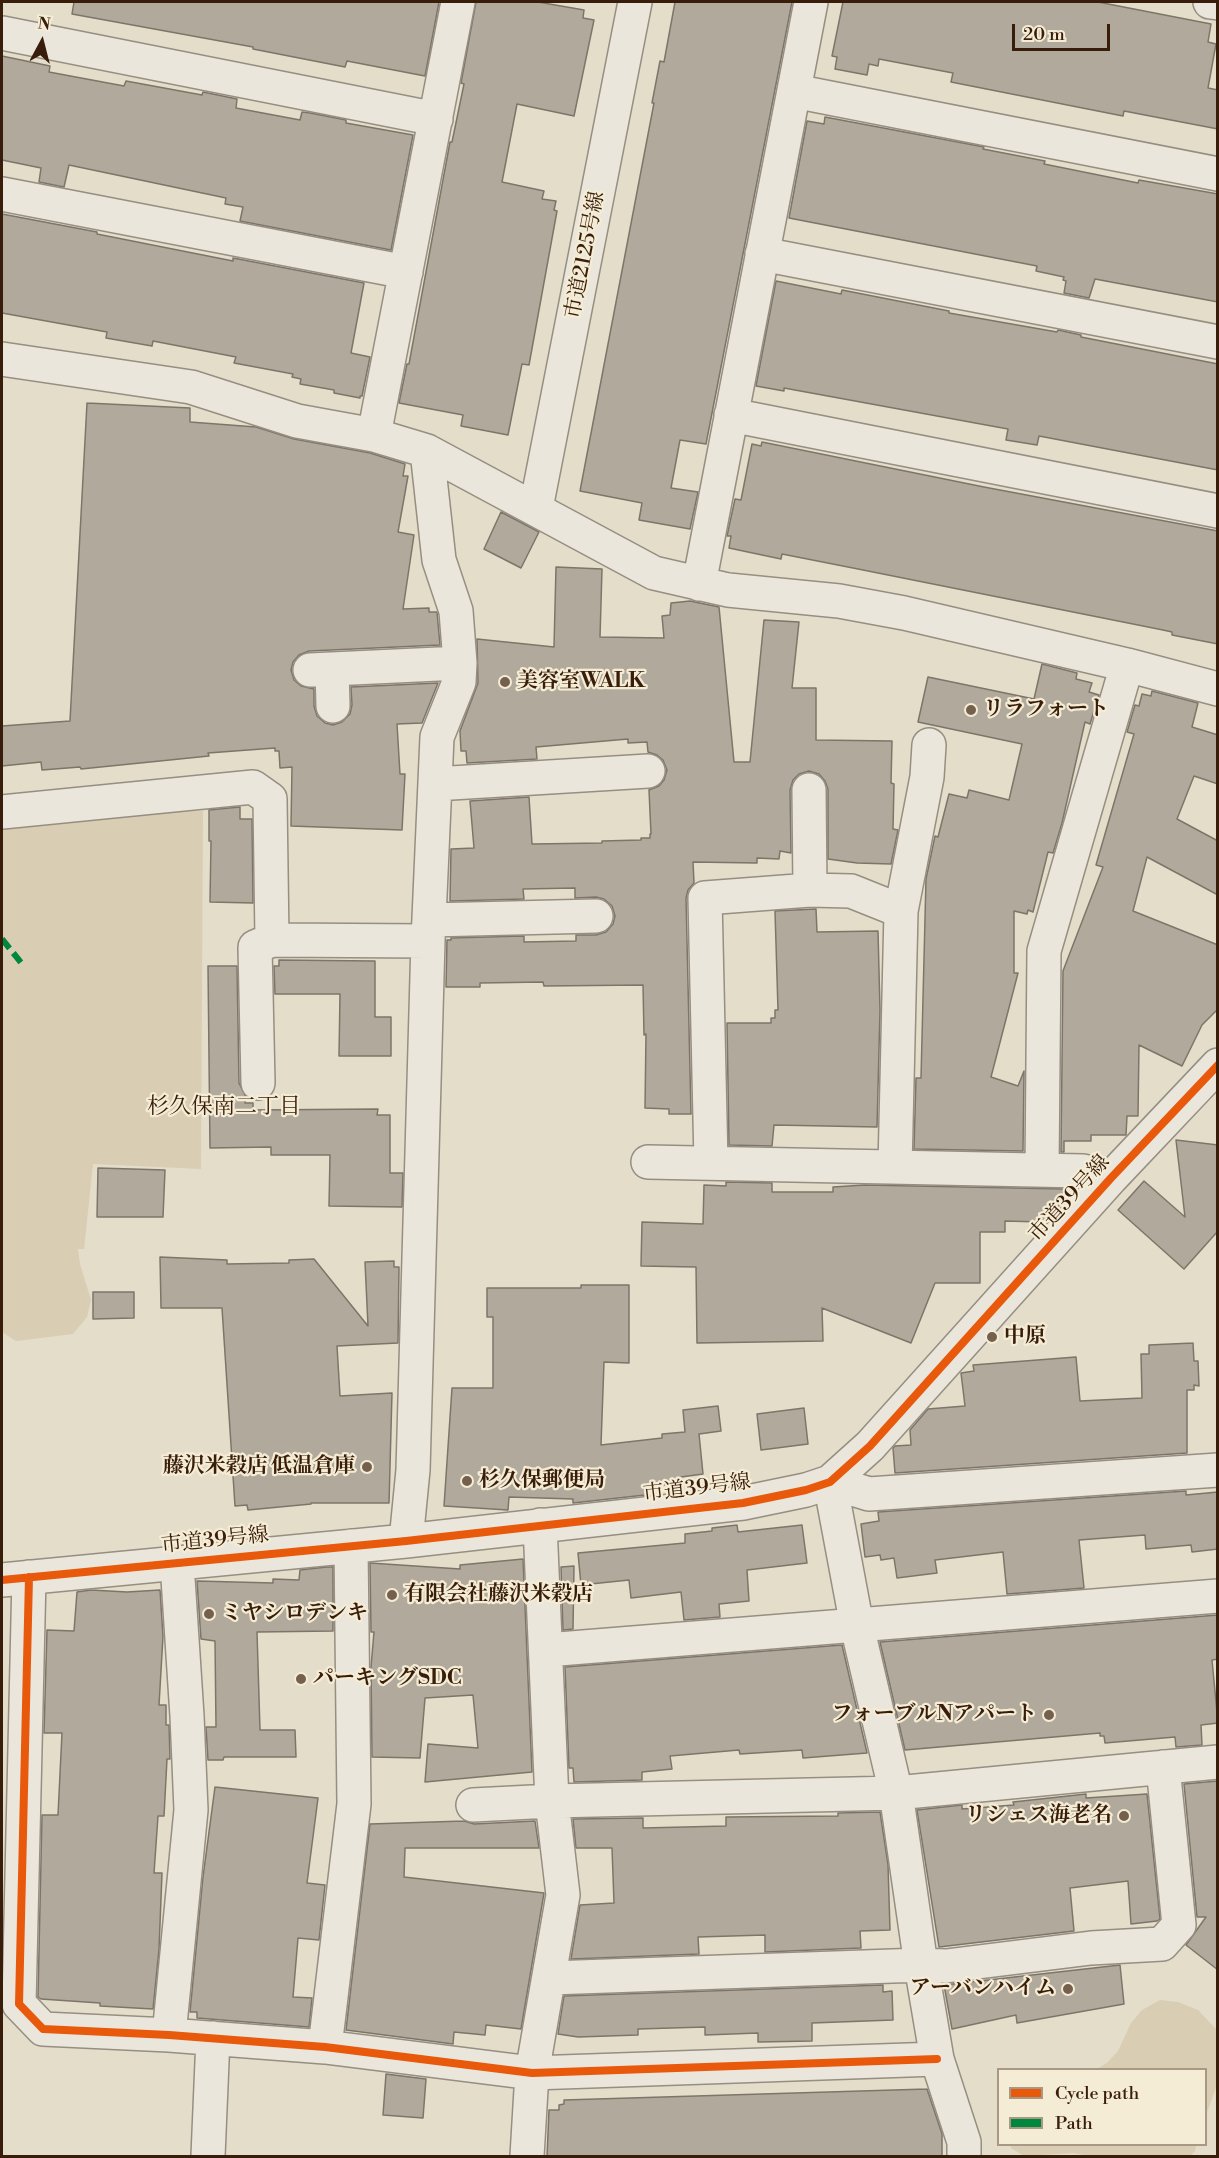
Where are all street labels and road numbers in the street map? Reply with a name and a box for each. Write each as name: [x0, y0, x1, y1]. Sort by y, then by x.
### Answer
street label: 市道2125号線: [561, 189, 611, 321]
street label: 市道39号線: [1024, 1150, 1116, 1248]
street label: 市道39号線: [642, 1470, 752, 1508]
street label: 市道39号線: [160, 1523, 270, 1559]

